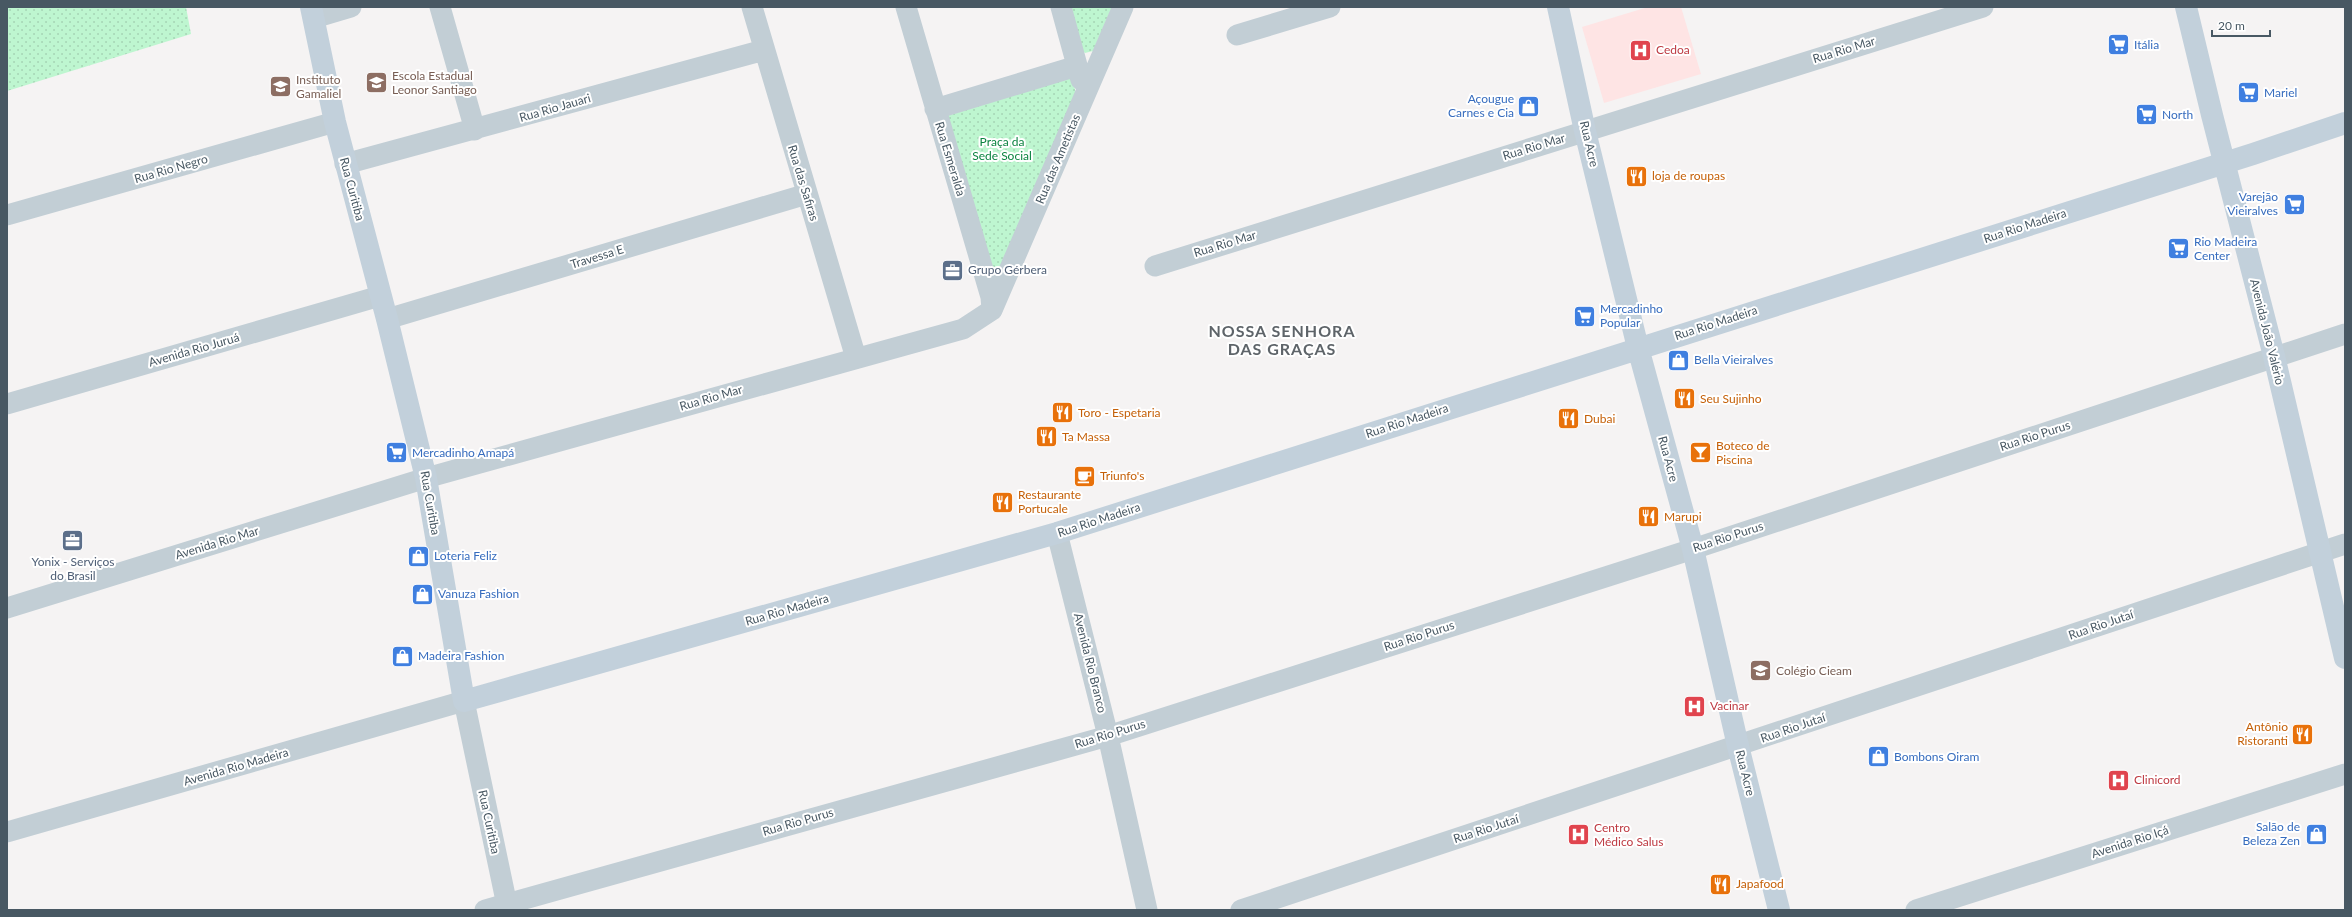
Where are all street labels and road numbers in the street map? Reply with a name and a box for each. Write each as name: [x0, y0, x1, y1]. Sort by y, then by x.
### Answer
street label: Rua Rio Mar: [1811, 33, 1877, 66]
street label: Rua Rio Jauari: [517, 90, 592, 125]
street label: Rua das Ametistas: [1032, 112, 1083, 206]
street label: Rua Acre: [1577, 119, 1602, 168]
street label: Rua Esmeralda: [932, 120, 969, 198]
street label: Rua Rio Mar: [1501, 130, 1567, 163]
street label: Rua das Safiras: [785, 143, 822, 223]
street label: Rua Rio Negro: [132, 151, 209, 186]
street label: Rua Curitiba: [337, 156, 368, 222]
street label: Rua Rio Madeira: [1981, 205, 2068, 246]
street label: Rua Rio Mar: [1192, 227, 1258, 260]
street label: Travessa E: [569, 241, 625, 272]
street label: Avenida João Valério: [2247, 277, 2288, 387]
street label: Rua Rio Madeira: [1672, 302, 1759, 343]
street label: Avenida Rio Juruá: [147, 329, 241, 370]
street label: Rua Rio Mar: [678, 381, 745, 414]
street label: Rua Rio Madeira: [1363, 400, 1450, 441]
street label: Rua Rio Purus: [1998, 417, 2072, 454]
street label: Rua Acre: [1655, 434, 1682, 483]
street label: Rua Curitiba: [417, 470, 444, 536]
street label: Rua Rio Madeira: [1055, 499, 1142, 540]
street label: Rua Rio Purus: [1691, 518, 1765, 555]
street label: Avenida Rio Mar: [173, 522, 261, 562]
street label: Rua Rio Madeira: [743, 590, 830, 629]
street label: Rua Rio Jutaí: [2066, 606, 2136, 643]
street label: Avenida Rio Branco: [1071, 611, 1110, 715]
street label: Rua Rio Purus: [1382, 617, 1456, 654]
street label: Rua Rio Jutaí: [1758, 709, 1828, 746]
street label: Rua Rio Purus: [1073, 716, 1147, 751]
street label: Avenida Rio Madeira: [182, 744, 290, 789]
street label: Rua Acre: [1733, 748, 1758, 797]
street label: Rua Curitiba: [475, 789, 504, 855]
street label: Rua Rio Purus: [761, 804, 835, 839]
street label: Rua Rio Jutaí: [1451, 811, 1521, 846]
street label: Avenida Rio Içá: [2089, 822, 2170, 861]

